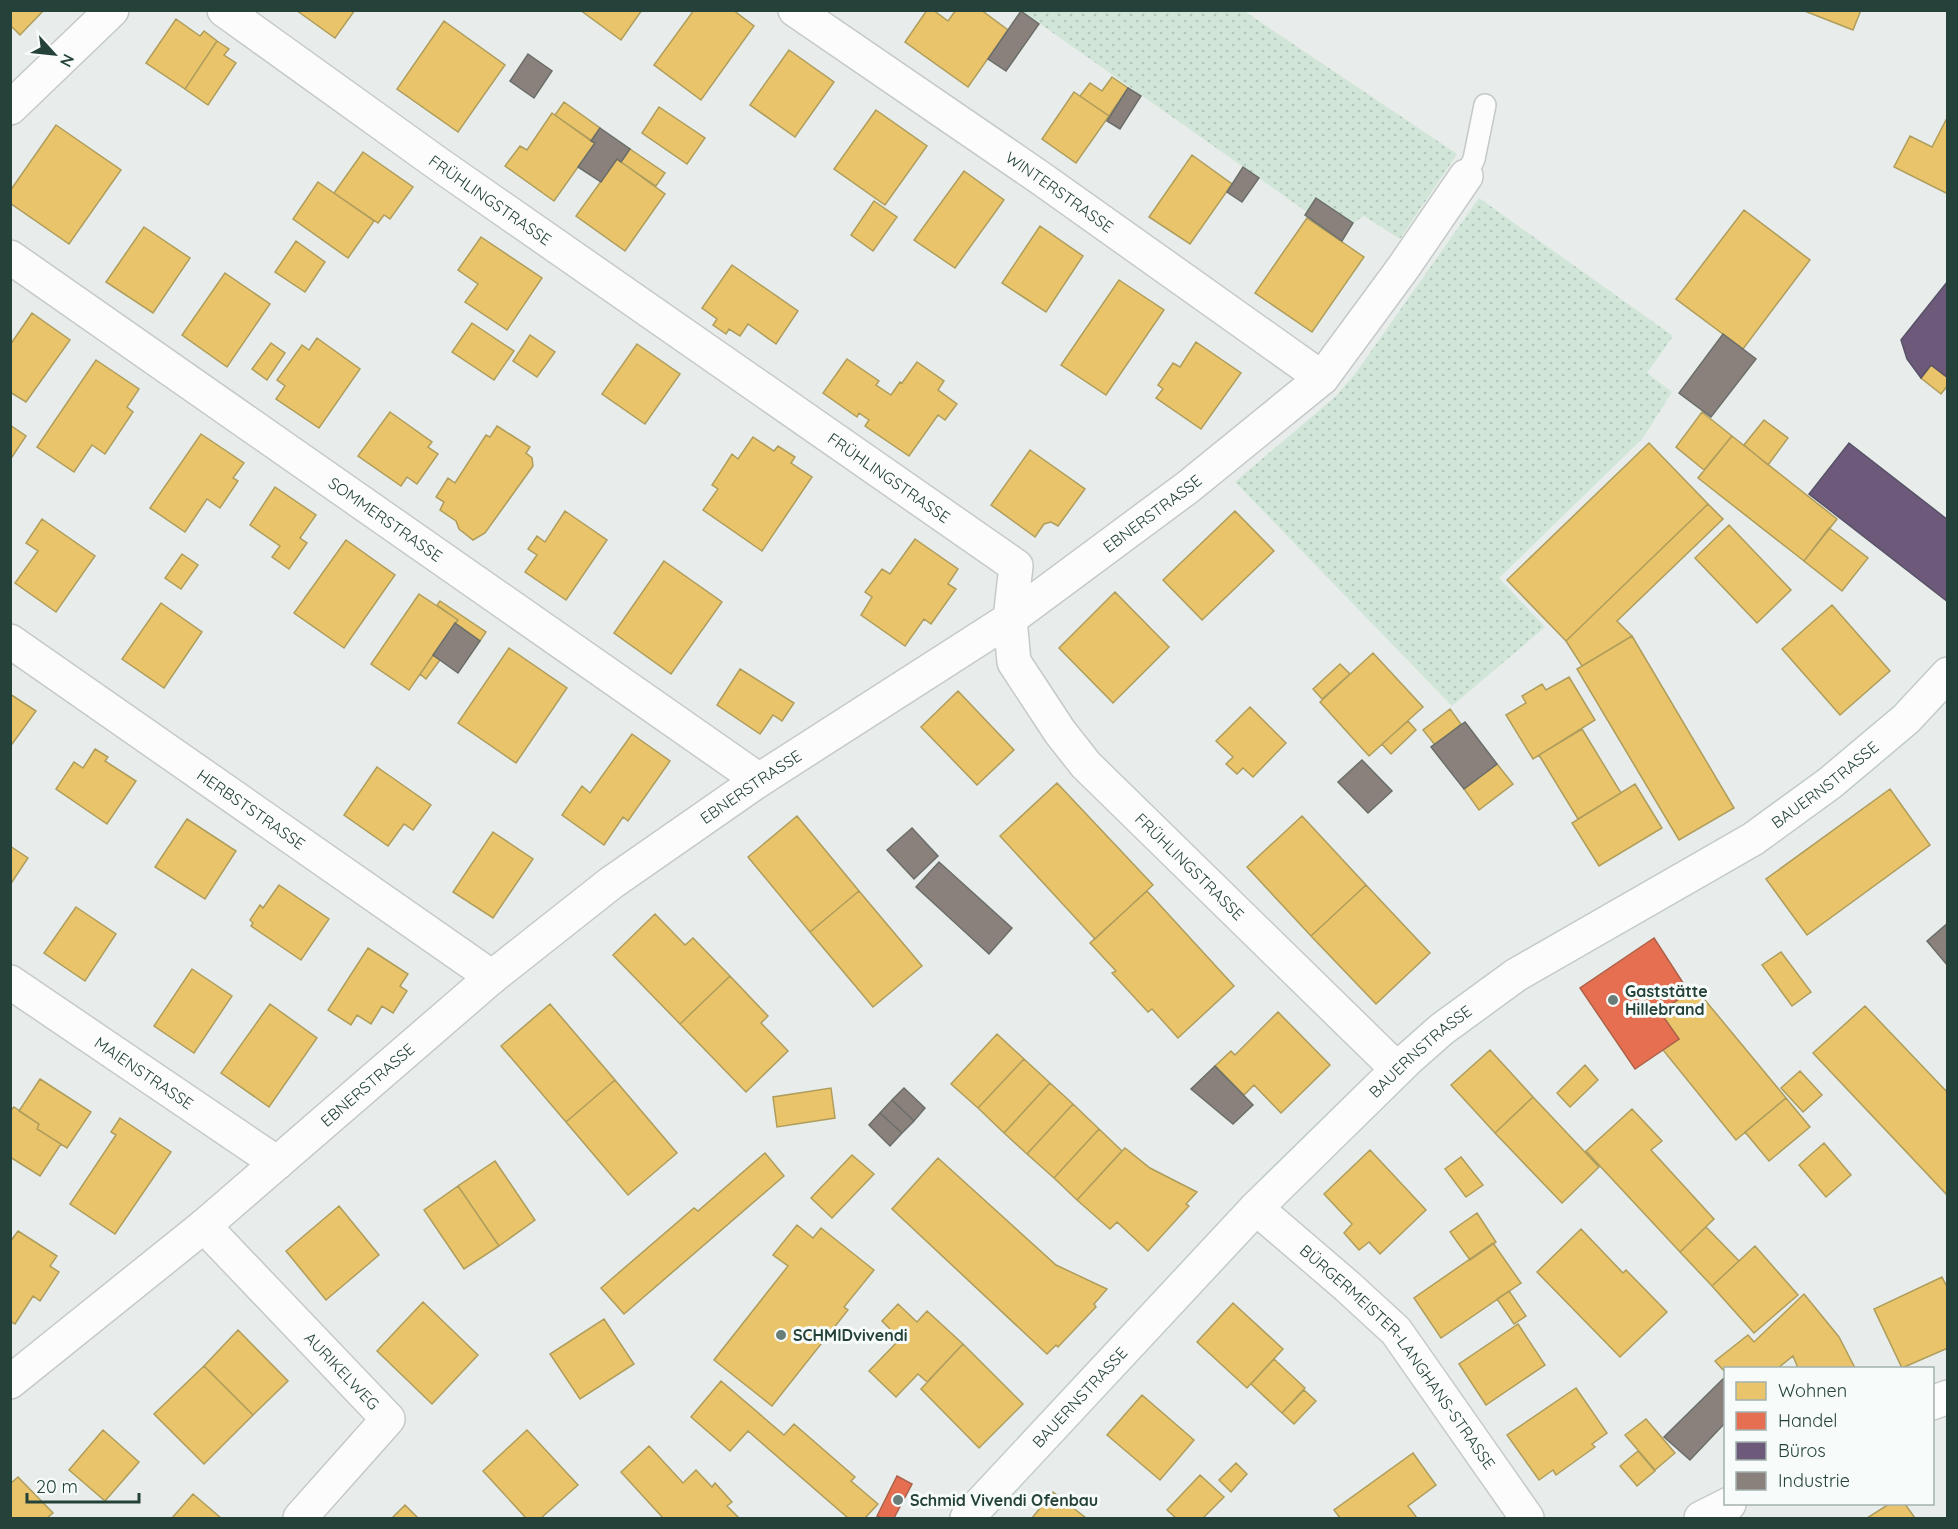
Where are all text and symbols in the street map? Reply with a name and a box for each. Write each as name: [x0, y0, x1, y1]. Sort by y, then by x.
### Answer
north arrow: [24, 24, 84, 84]
text: N: [56, 51, 79, 71]
street label: WINTERSTRASSE: [1002, 147, 1117, 237]
street label: FRÜHLINGSTRASSE: [425, 150, 555, 250]
street label: FRÜHLINGSTRASSE: [824, 428, 954, 527]
street label: EBNERSTRASSE: [1099, 470, 1206, 557]
street label: SOMMERSTRASSE: [325, 473, 446, 566]
street label: BAUERNSTRASSE: [1767, 737, 1882, 832]
street label: EBNERSTRASSE: [696, 745, 805, 828]
street label: HERBSTSTRASSE: [193, 765, 309, 854]
street label: FRÜHLINGSTRASSE: [1131, 809, 1248, 924]
place label: Gaststätte Hillebrand: [1625, 981, 1708, 1019]
marker: Gaststätte Hillebrand: [1606, 993, 1620, 1007]
street label: BAUERNSTRASSE: [1365, 1001, 1476, 1102]
street label: MAIENSTRASSE: [91, 1032, 197, 1114]
street label: EBNERSTRASSE: [316, 1039, 419, 1131]
street label: BÜRGERMEISTER-LANGHANS-STRASSE: [1296, 1240, 1500, 1473]
place label: SCHMIDvivendi: [793, 1325, 908, 1345]
street label: AURIKELWEG: [300, 1328, 384, 1414]
marker: SCHMIDvivendi: [774, 1328, 788, 1342]
street label: BAUERNSTRASSE: [1028, 1343, 1131, 1452]
legend: [1724, 1367, 1934, 1505]
text: Wohnen: [1778, 1379, 1847, 1402]
text: Handel: [1778, 1409, 1838, 1432]
text: Büros: [1778, 1439, 1826, 1462]
scale bar: [27, 1466, 140, 1504]
text: Industrie: [1778, 1469, 1850, 1492]
text: 20 m: [36, 1475, 78, 1498]
place label: Schmid Vivendi Ofenbau: [910, 1490, 1098, 1510]
marker: Schmid Vivendi Ofenbau: [891, 1493, 905, 1507]

